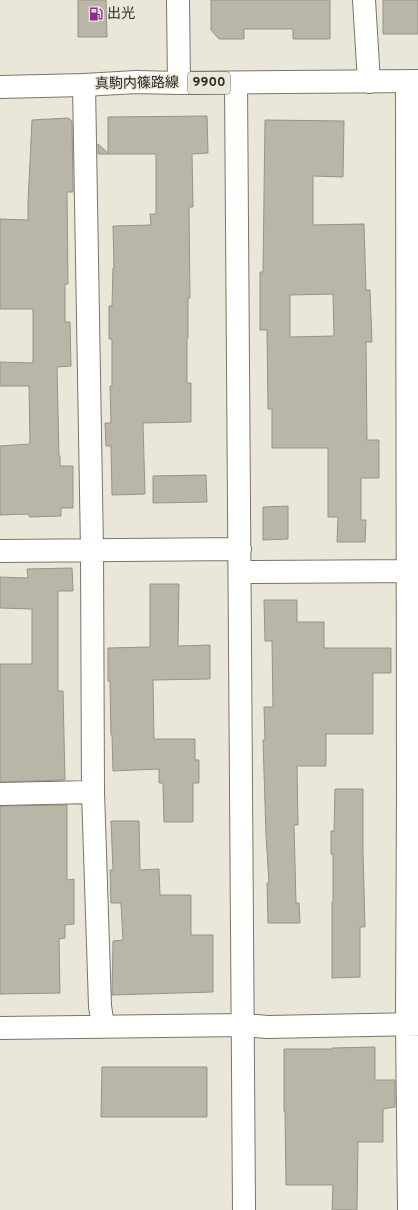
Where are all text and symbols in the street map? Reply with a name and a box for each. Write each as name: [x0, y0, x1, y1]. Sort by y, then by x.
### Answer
fuel station icon: 出光: [88, 6, 104, 22]
place label: 出光: [107, 6, 135, 23]
road number: 9900: [188, 72, 230, 94]
street label: 真駒内篠路線: [95, 74, 179, 93]

